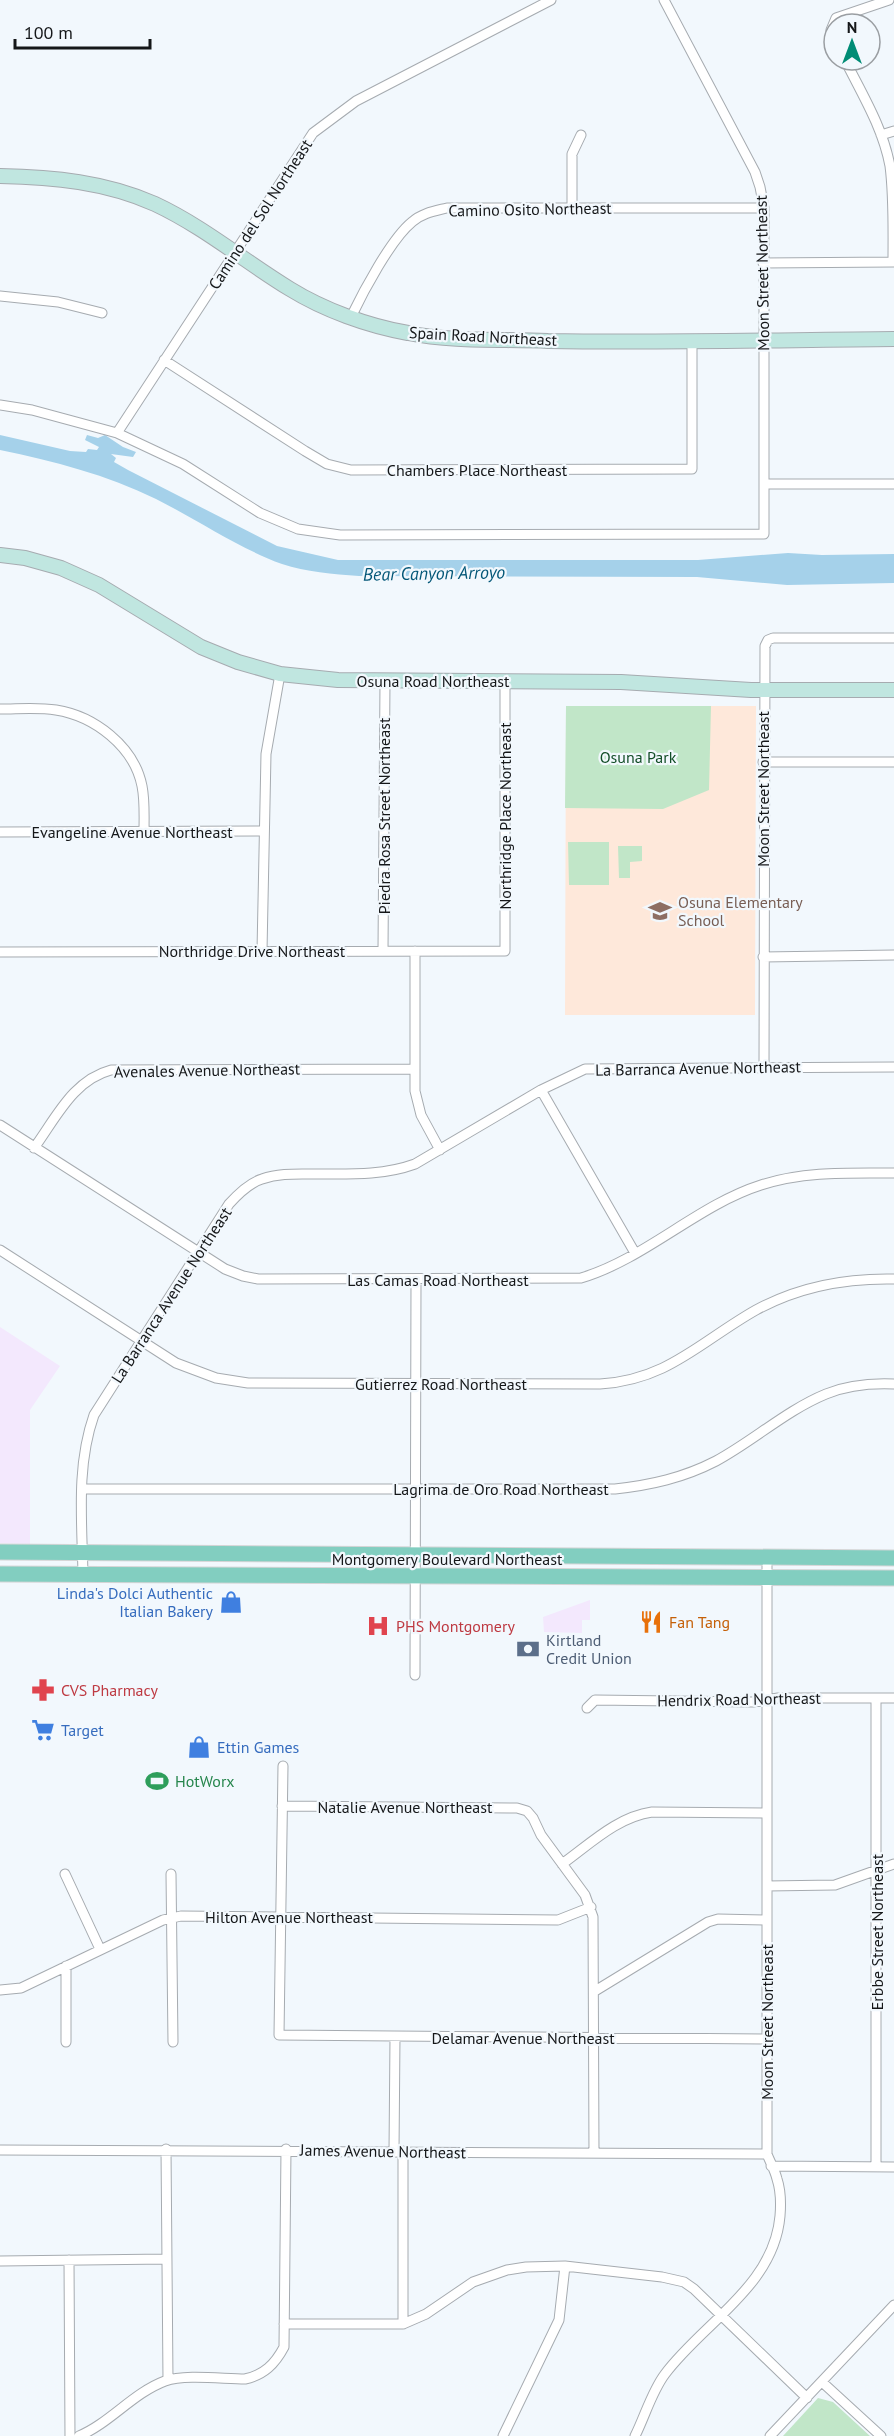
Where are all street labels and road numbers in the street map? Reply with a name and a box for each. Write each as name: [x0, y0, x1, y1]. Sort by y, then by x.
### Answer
street label: Camino del Sol Northeast: [204, 135, 316, 293]
street label: Moon Street Northeast: [751, 194, 773, 351]
street label: Camino Osito Northeast: [448, 198, 612, 220]
street label: Spain Road Northeast: [408, 322, 558, 350]
street label: Chambers Place Northeast: [387, 460, 568, 480]
street label: Osuna Road Northeast: [356, 671, 510, 691]
street label: Moon Street Northeast: [753, 711, 773, 867]
street label: Piedra Rosa Street Northeast: [374, 717, 394, 914]
street label: Northridge Place Northeast: [495, 722, 515, 910]
street label: Evangeline Avenue Northeast: [31, 822, 233, 842]
street label: Northridge Drive Northeast: [159, 941, 346, 961]
street label: La Barranca Avenue Northeast: [595, 1056, 802, 1080]
street label: Avenales Avenue Northeast: [114, 1058, 301, 1082]
street label: La Barranca Avenue Northeast: [107, 1203, 236, 1387]
street label: Las Camas Road Northeast: [347, 1270, 529, 1290]
street label: Gutierrez Road Northeast: [355, 1374, 527, 1394]
street label: Lagrima de Oro Road Northeast: [393, 1479, 609, 1499]
street label: Montgomery Boulevard Northeast: [332, 1549, 563, 1569]
street label: Hendrix Road Northeast: [657, 1688, 822, 1710]
street label: Natalie Avenue Northeast: [318, 1797, 493, 1817]
street label: Erbbe Street Northeast: [867, 1853, 887, 2010]
street label: Hilton Avenue Northeast: [205, 1907, 374, 1927]
street label: Moon Street Northeast: [757, 1944, 777, 2100]
street label: Delamar Avenue Northeast: [431, 2028, 615, 2048]
street label: James Avenue Northeast: [299, 2140, 467, 2162]

